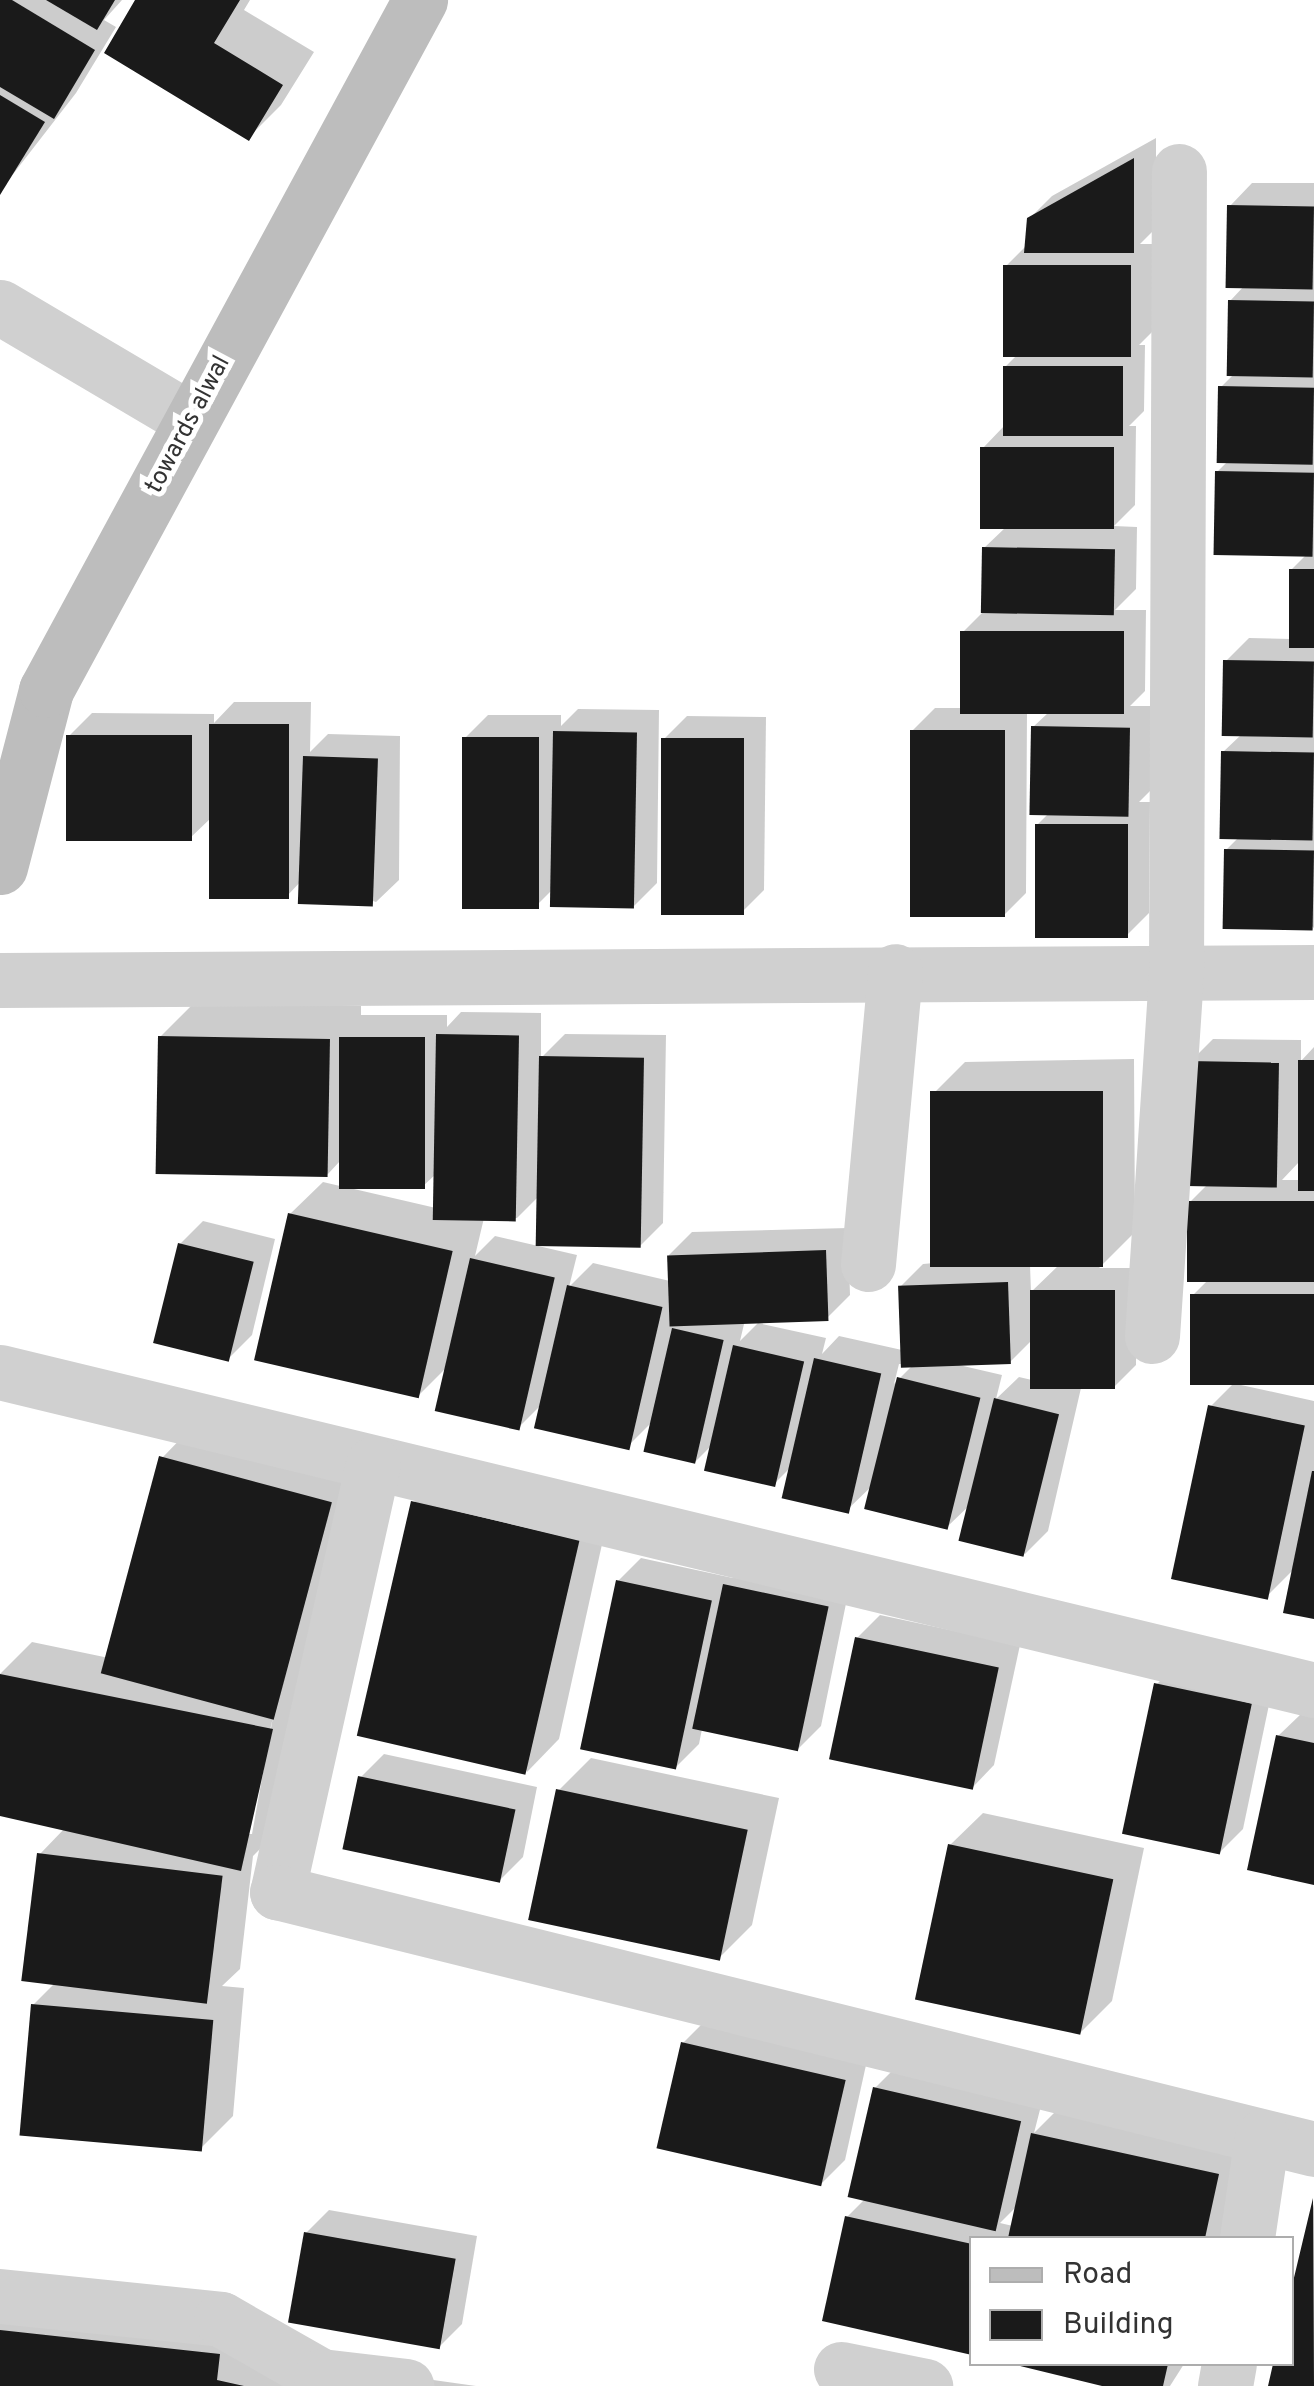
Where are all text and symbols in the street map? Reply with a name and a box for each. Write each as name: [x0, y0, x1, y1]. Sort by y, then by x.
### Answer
street label: towards alwal: [140, 351, 238, 499]
legend: [969, 2236, 1294, 2366]
text: Road: [1063, 2257, 1132, 2294]
text: Building: [1063, 2307, 1174, 2344]

